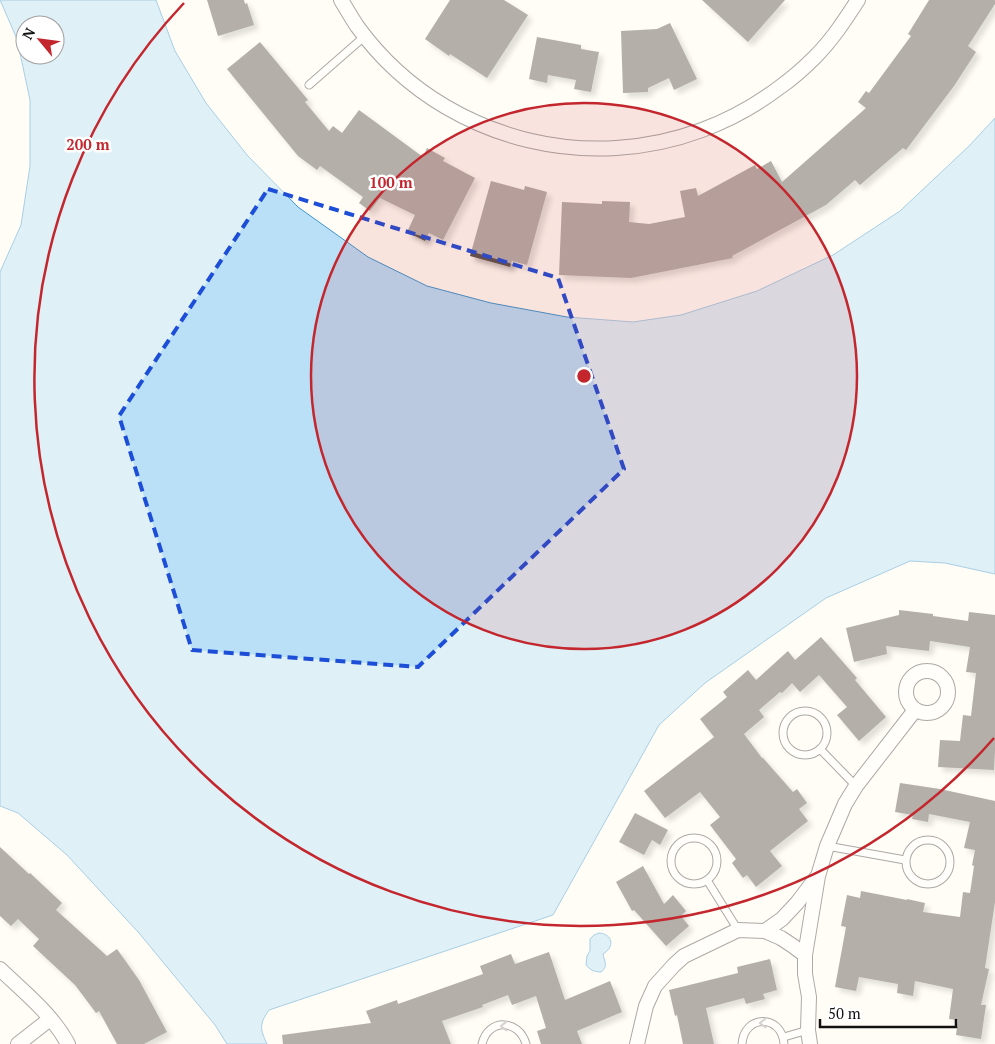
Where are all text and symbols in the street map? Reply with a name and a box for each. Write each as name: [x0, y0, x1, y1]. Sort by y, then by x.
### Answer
north arrow: [15, 15, 65, 65]
text: N: [17, 24, 39, 43]
text: 200 m: [66, 134, 110, 154]
text: 100 m: [369, 172, 413, 192]
centre of rings: [575, 367, 593, 385]
scale bar: [820, 996, 956, 1028]
text: 50 m: [828, 1003, 861, 1023]
one-way arrow: [759, 1018, 767, 1028]
one-way arrow: [499, 1021, 507, 1032]

